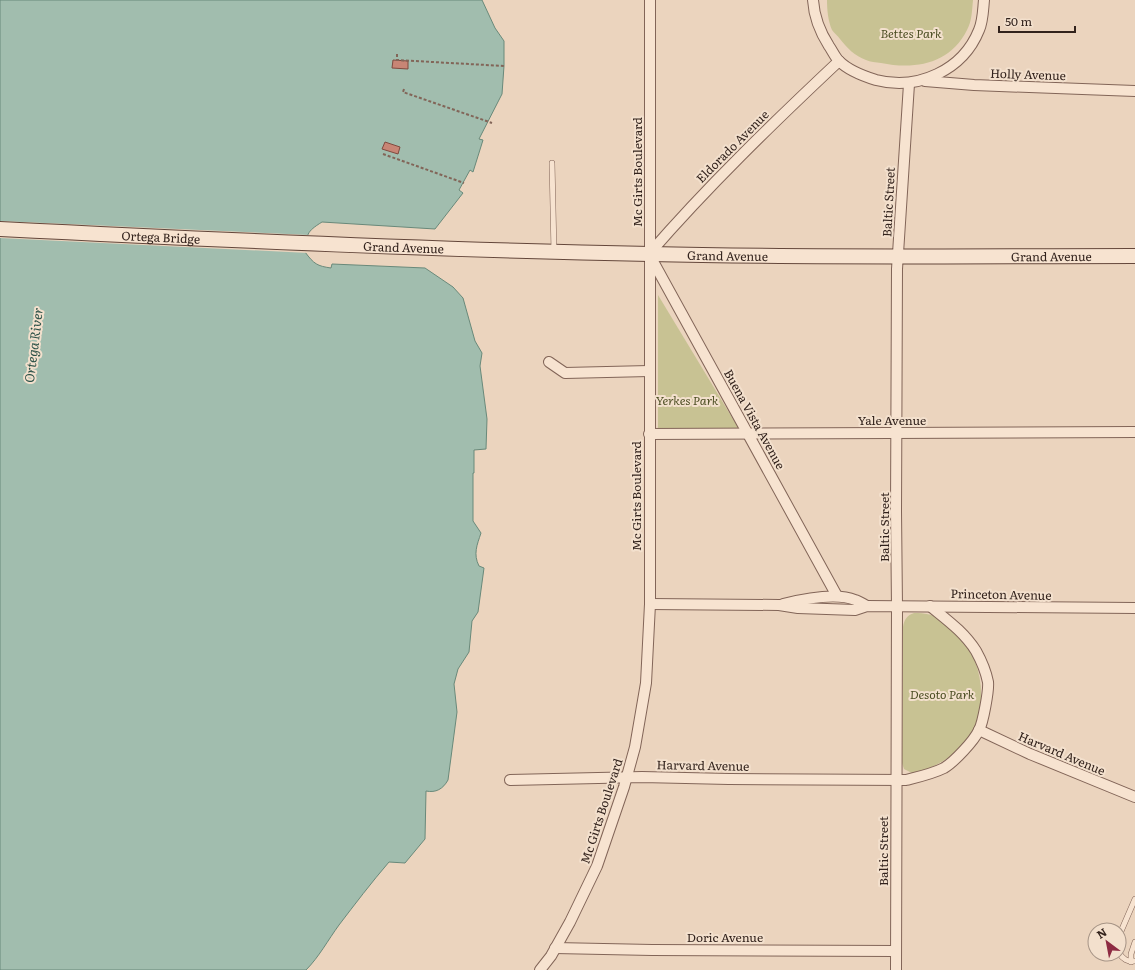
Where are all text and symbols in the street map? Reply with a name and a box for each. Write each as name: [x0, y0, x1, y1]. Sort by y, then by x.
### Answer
scale bar: [999, 8, 1075, 34]
text: 50 m: [1005, 12, 1032, 30]
park label: Bettes Park: [881, 24, 942, 42]
street label: Holly Avenue: [990, 64, 1066, 84]
street label: Eldorado Avenue: [692, 106, 772, 186]
street label: Mc Girts Boulevard: [628, 116, 646, 227]
street label: Baltic Street: [877, 167, 899, 237]
street label: Ortega Bridge: [121, 226, 201, 248]
street label: Grand Avenue: [363, 237, 444, 258]
street label: Grand Avenue: [687, 246, 768, 265]
street label: Grand Avenue: [1011, 247, 1092, 265]
water label: Ortega River: [19, 306, 47, 384]
street label: Buena Vista Avenue: [720, 366, 790, 472]
park label: Yerkes Park: [656, 391, 719, 409]
street label: Yale Avenue: [858, 411, 926, 429]
street label: Mc Girts Boulevard: [627, 440, 645, 551]
street label: Baltic Street: [875, 492, 893, 562]
street label: Princeton Avenue: [950, 584, 1052, 604]
park label: Desoto Park: [910, 685, 975, 703]
street label: Harvard Avenue: [1016, 727, 1108, 779]
street label: Mc Girts Boulevard: [575, 755, 627, 866]
street label: Harvard Avenue: [656, 755, 750, 775]
street label: Baltic Street: [874, 816, 892, 886]
north arrow: [1087, 922, 1127, 962]
text: N: [1093, 923, 1109, 942]
street label: Doric Avenue: [687, 928, 763, 946]

